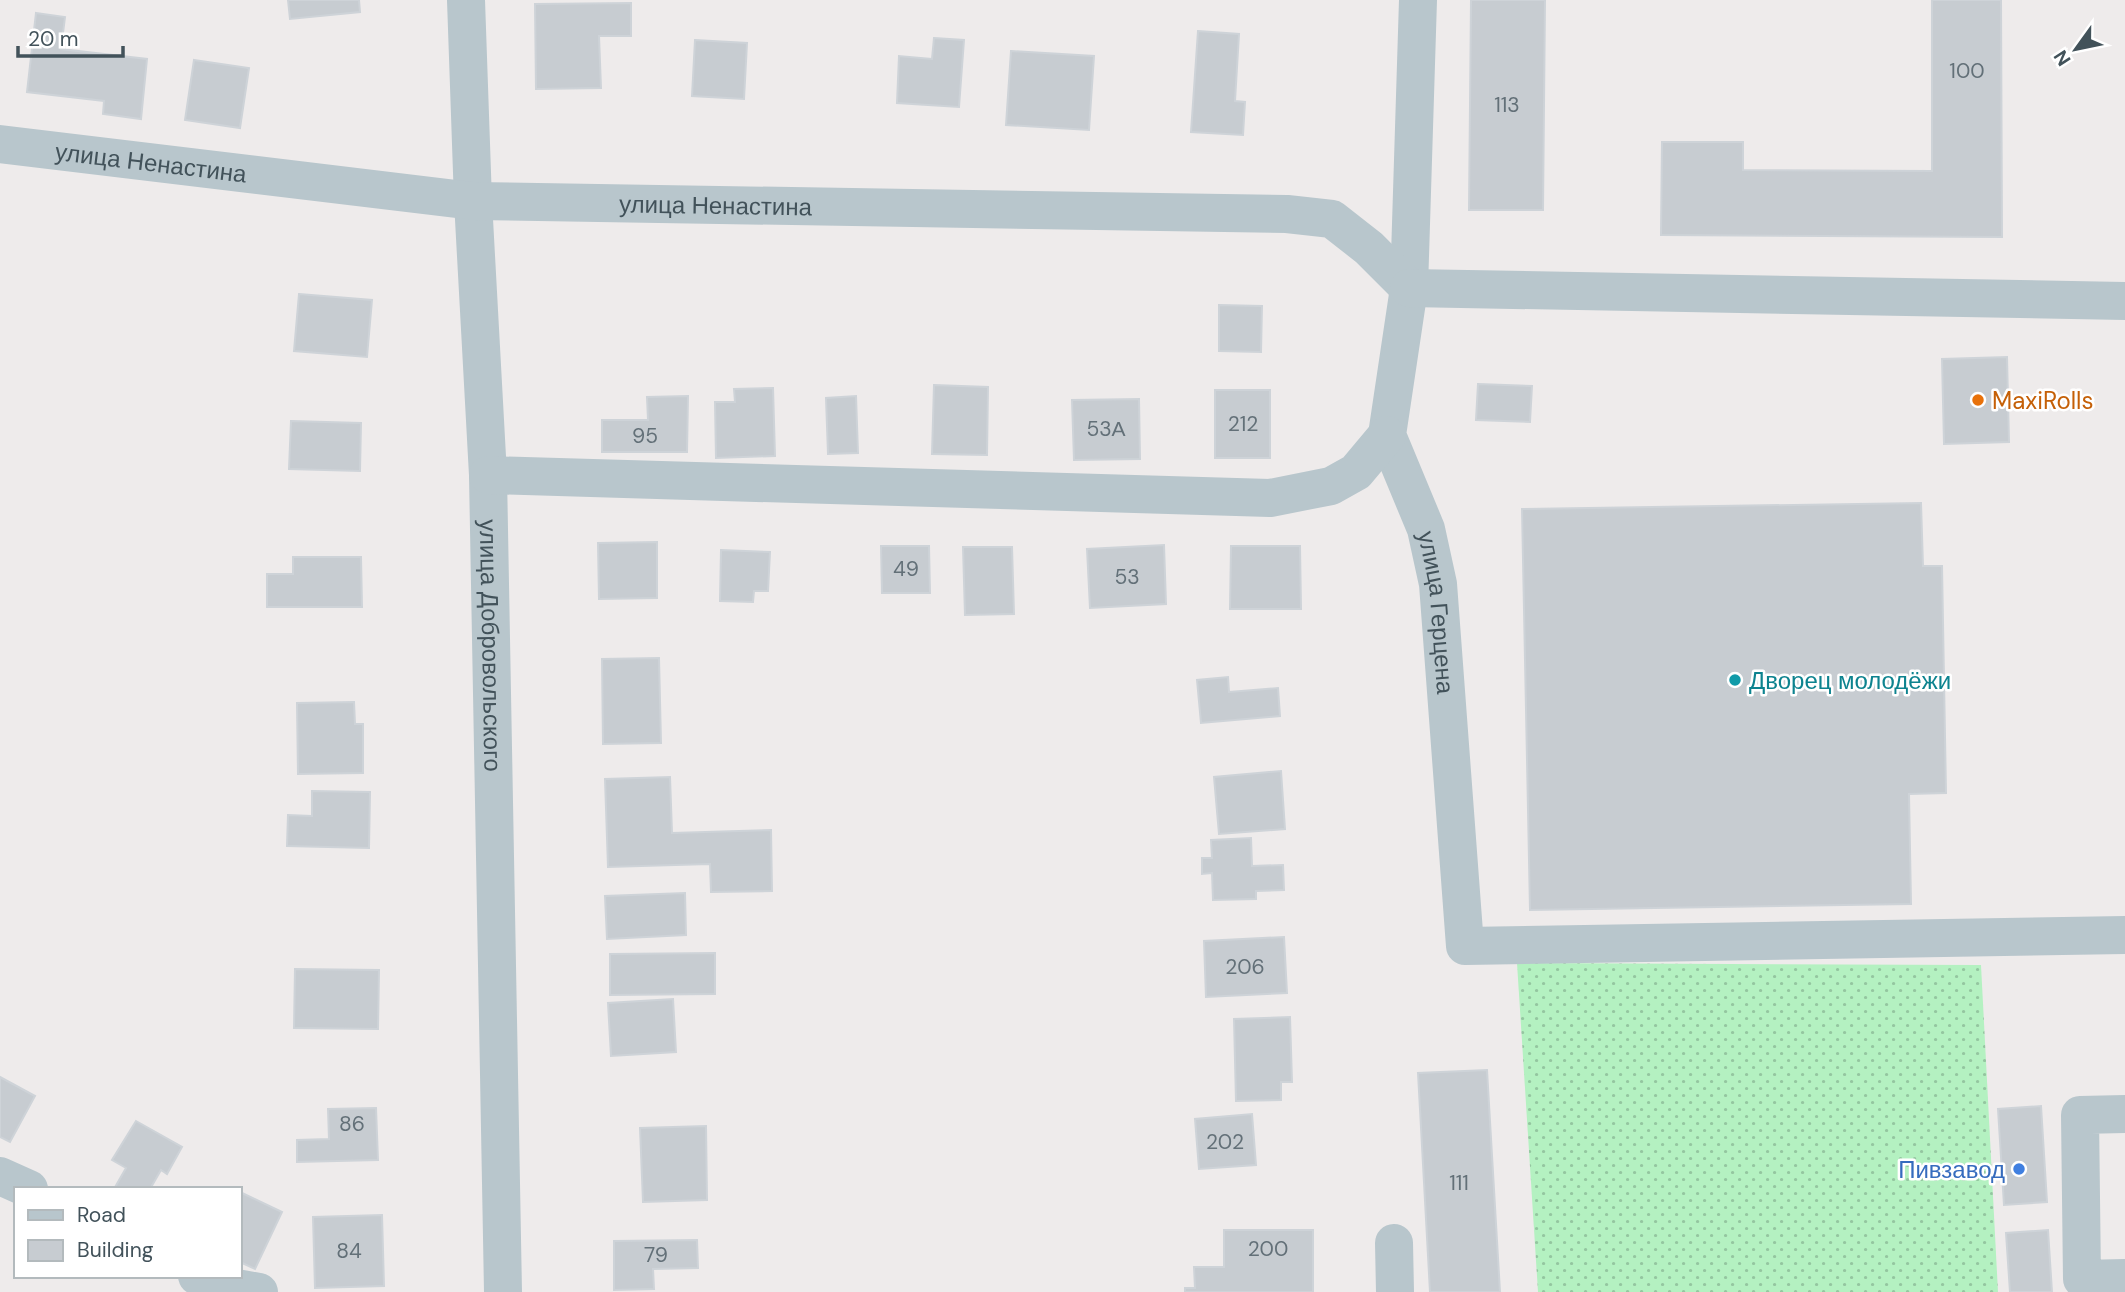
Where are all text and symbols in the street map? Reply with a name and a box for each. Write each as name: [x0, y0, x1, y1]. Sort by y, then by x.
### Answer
scale bar: [18, 14, 122, 58]
north arrow: [2041, 14, 2111, 84]
text: 20 m: [28, 25, 79, 53]
text: N: [2048, 45, 2076, 71]
house number: 100: [1949, 57, 1985, 85]
house number: 113: [1494, 91, 1520, 119]
street label: улица Ненастина: [53, 135, 249, 189]
street label: улица Ненастина: [619, 188, 813, 222]
place label: MaxiRolls: [1992, 385, 2093, 416]
marker: MaxiRolls: [1970, 392, 1986, 408]
house number: 212: [1228, 410, 1258, 438]
house number: 53А: [1086, 415, 1126, 443]
house number: 95: [632, 422, 658, 450]
street label: улица Добровольского: [473, 519, 509, 772]
street label: улица Герцена: [1411, 528, 1462, 696]
house number: 49: [893, 555, 919, 583]
house number: 53: [1114, 563, 1140, 591]
place label: Дворец молодёжи: [1749, 665, 1951, 696]
marker: Дворец молодёжи: [1727, 672, 1743, 688]
house number: 206: [1225, 953, 1265, 981]
house number: 86: [339, 1110, 365, 1138]
house number: 202: [1206, 1128, 1244, 1156]
place label: Пивзавод: [1898, 1154, 2005, 1185]
marker: Пивзавод: [2011, 1161, 2027, 1177]
house number: 111: [1449, 1169, 1469, 1197]
legend: [14, 1187, 242, 1278]
text: Road: [77, 1201, 126, 1229]
house number: 200: [1248, 1235, 1288, 1263]
text: Building: [77, 1236, 154, 1264]
house number: 84: [336, 1237, 362, 1265]
house number: 79: [644, 1241, 668, 1269]

